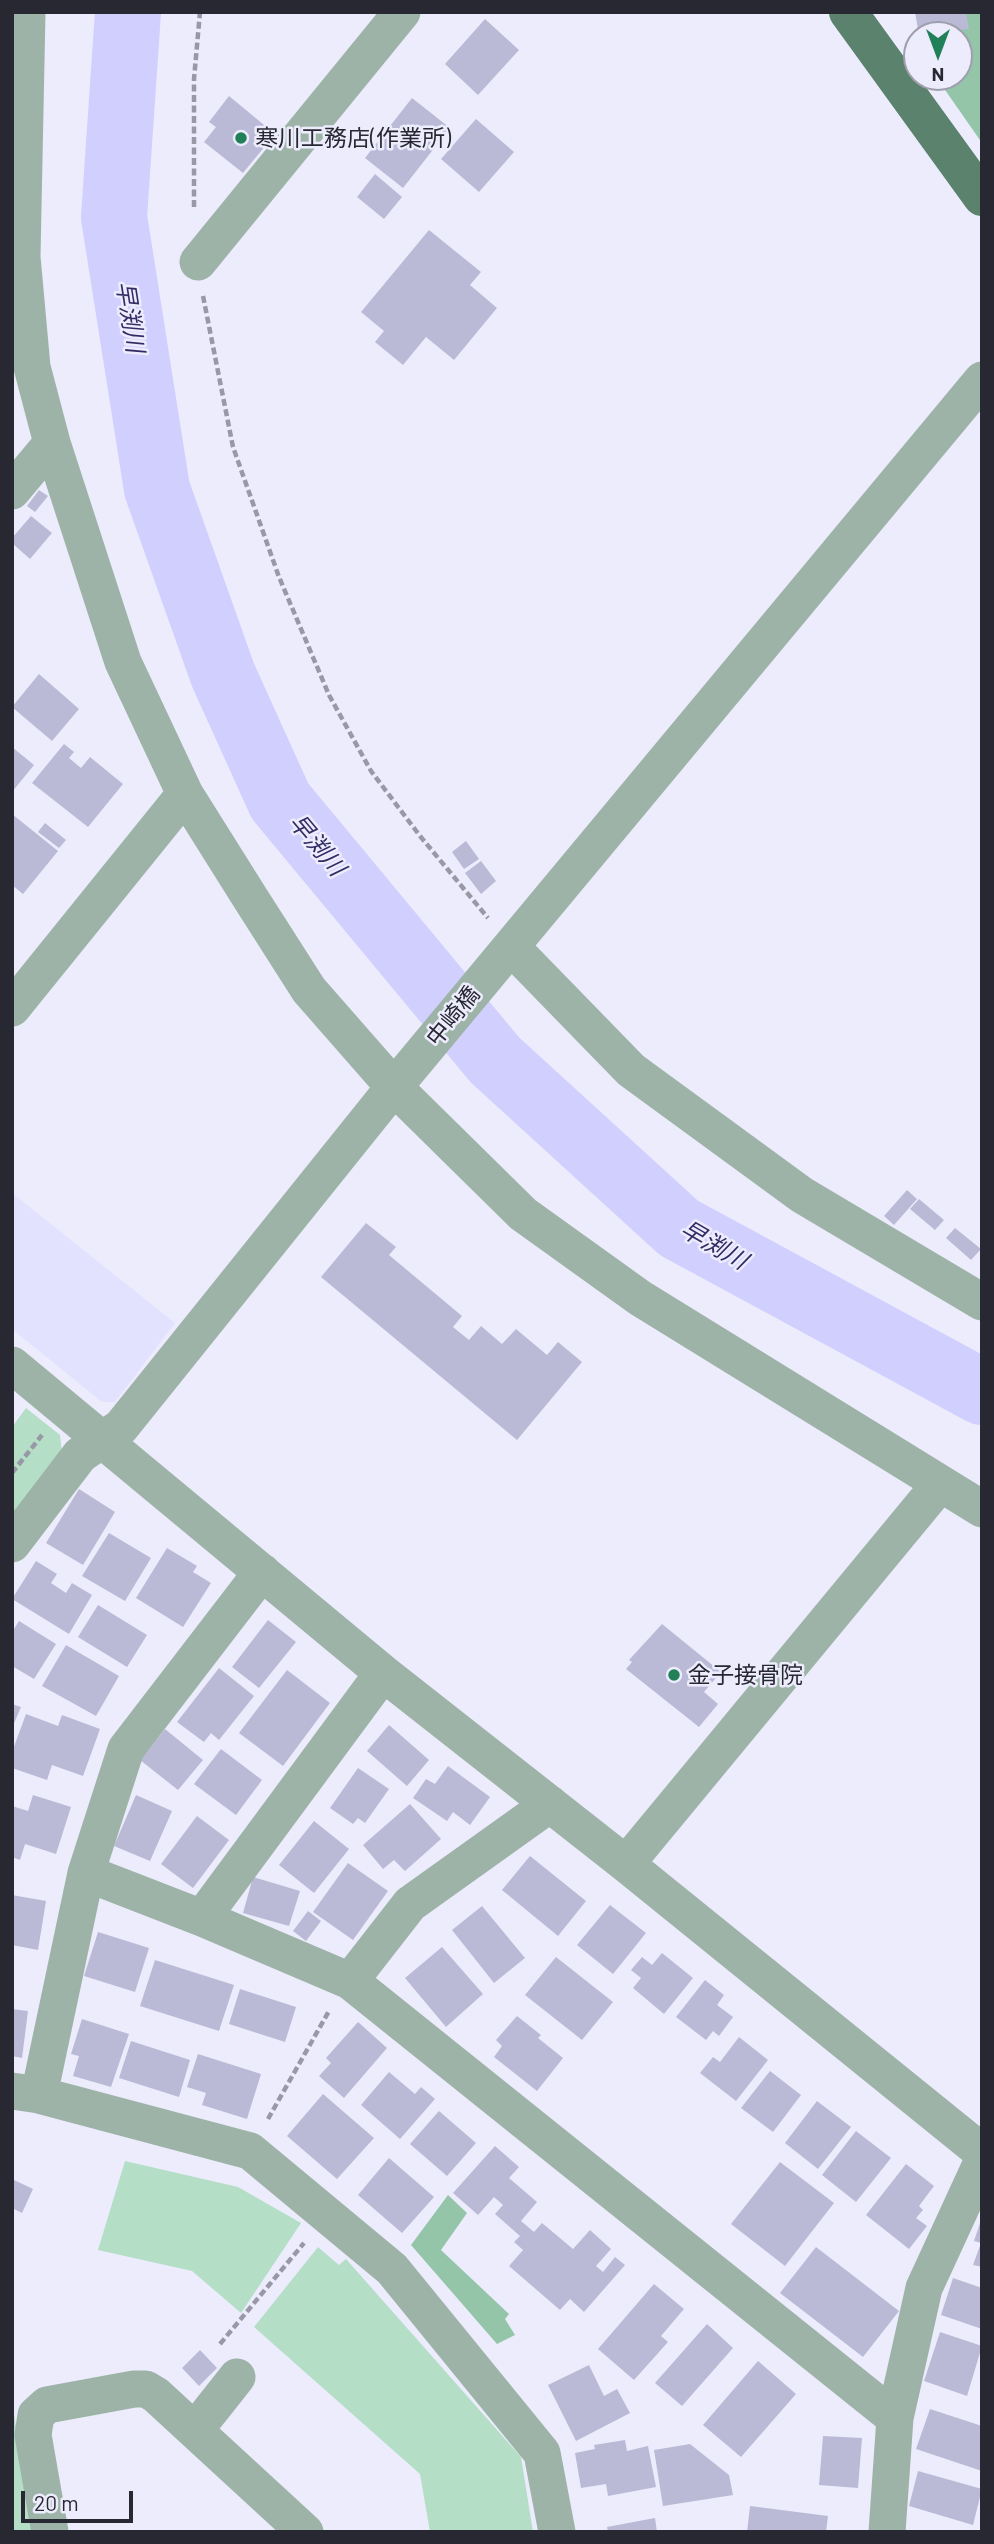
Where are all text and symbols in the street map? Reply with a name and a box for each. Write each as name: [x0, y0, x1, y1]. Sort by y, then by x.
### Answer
north arrow: [903, 21, 973, 91]
text: N: [932, 64, 944, 87]
place label: 寒川工務店(作業所): [255, 124, 451, 152]
marker: 寒川工務店(作業所): [233, 130, 249, 146]
water label: 早渕川: [110, 279, 150, 355]
water label: 早渕川: [283, 808, 351, 882]
street label: 中崎橋: [421, 981, 485, 1051]
water label: 早渕川: [676, 1215, 752, 1275]
place label: 金子接骨院: [688, 1661, 803, 1689]
marker: 金子接骨院: [666, 1667, 682, 1683]
scale bar: [24, 2478, 136, 2522]
text: 20 m: [34, 2490, 79, 2515]

